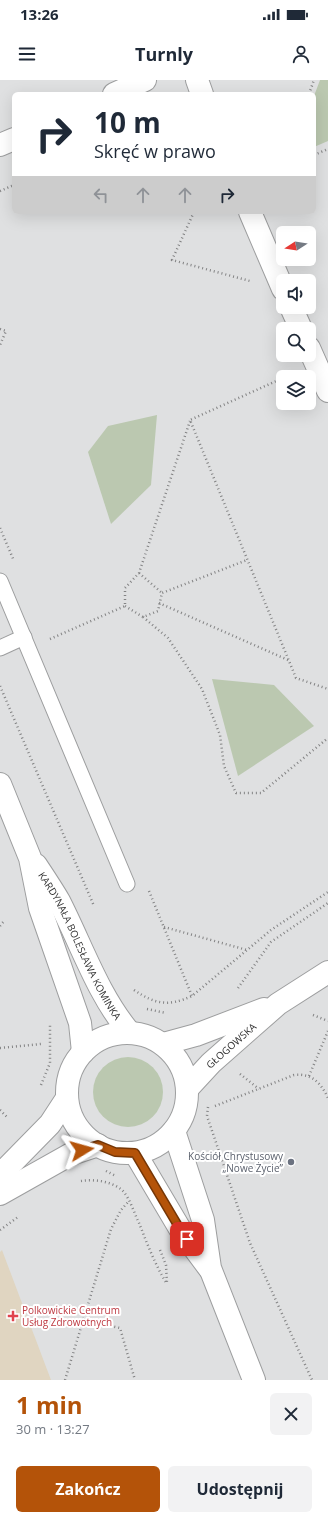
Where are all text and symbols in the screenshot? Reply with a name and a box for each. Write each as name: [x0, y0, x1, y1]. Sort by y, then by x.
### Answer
text: 13:26: [20, 4, 59, 24]
text: Turnly: [135, 42, 193, 66]
icon: menu: [16, 43, 38, 65]
icon: person: [290, 43, 312, 65]
text: 10 m: [94, 103, 161, 141]
icon: right: [28, 108, 80, 160]
text: Skręć w prawo: [94, 139, 216, 163]
icon: left: [90, 184, 112, 206]
icon: ahead: [132, 184, 154, 206]
icon: ahead: [174, 184, 196, 206]
icon: right: [216, 184, 238, 206]
north arrow: [276, 226, 316, 266]
map controls: [276, 226, 316, 410]
button: sound: [276, 274, 316, 314]
button: search: [276, 322, 316, 362]
button: layers: [276, 370, 316, 410]
street label: KARDYNAŁA BOLESŁAWA KOMINKA: [35, 869, 125, 1023]
street label: GŁOGOWSKA: [203, 1019, 260, 1071]
position arrow: [61, 1129, 103, 1171]
place label: Kościół Chrystusowy „Nowe Życie”: [188, 1149, 284, 1175]
marker: Kościół Chrystusowy „Nowe Życie”: [286, 1157, 296, 1167]
pin: [170, 1222, 204, 1256]
icon: arrive: [176, 1228, 198, 1250]
place label: Polkowickie Centrum Usług Zdrowotnych: [22, 1303, 120, 1329]
marker: Polkowickie Centrum Usług Zdrowotnych: [7, 1310, 19, 1322]
text: 1 min: [16, 1388, 83, 1421]
button: close: [270, 1393, 312, 1435]
text: 30 m · 13:27: [16, 1420, 90, 1438]
button: Zakończ: [16, 1466, 160, 1512]
button: Udostępnij: [168, 1466, 312, 1512]

